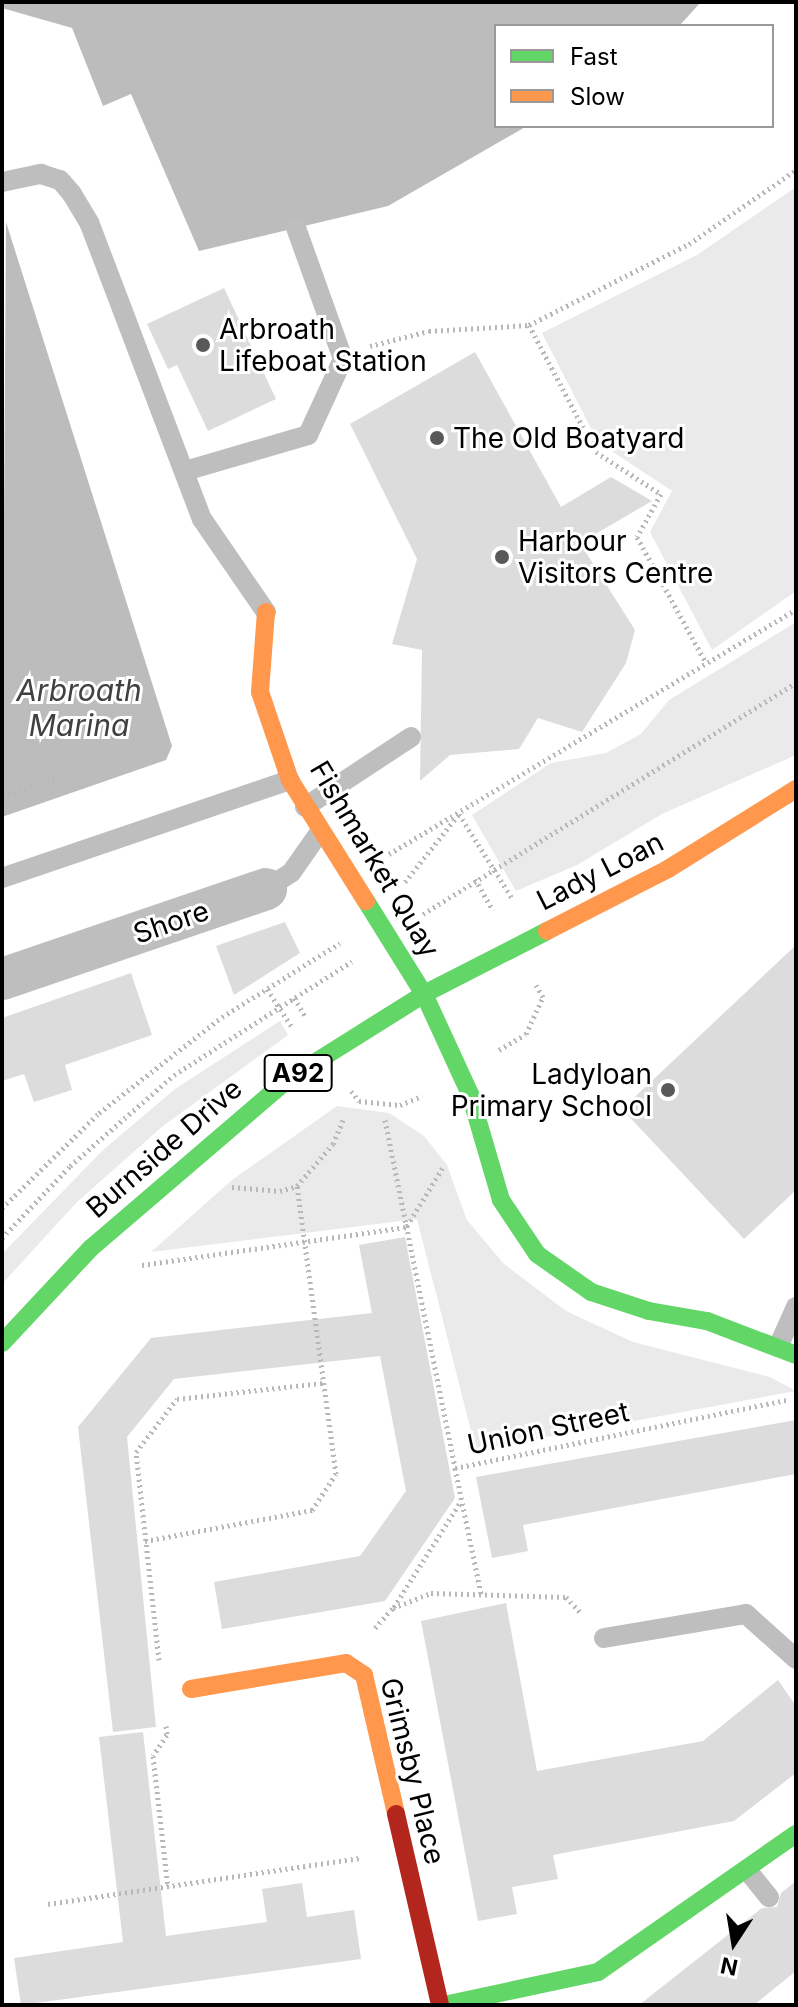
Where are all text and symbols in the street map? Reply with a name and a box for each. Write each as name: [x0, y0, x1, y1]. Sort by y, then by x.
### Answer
legend: [494, 24, 774, 128]
text: Fast: [570, 42, 618, 71]
text: Slow: [570, 82, 625, 111]
place label: Arbroath Lifeboat Station: [219, 312, 427, 378]
marker: Arbroath Lifeboat Station: [194, 336, 212, 354]
place label: The Old Boatyard: [453, 421, 684, 455]
marker: The Old Boatyard: [428, 429, 446, 447]
place label: Harbour Visitors Centre: [518, 524, 713, 590]
marker: Harbour Visitors Centre: [493, 548, 511, 566]
water label: Arbroath Marina: [16, 672, 142, 742]
street label: Fishmarket Quay: [303, 755, 447, 963]
street label: Lady Loan: [531, 825, 669, 917]
street label: Shore: [129, 893, 213, 951]
road number: A92: [262, 1051, 334, 1095]
place label: Ladyloan Primary School: [451, 1057, 652, 1123]
street label: Burnside Drive: [79, 1071, 249, 1225]
marker: Ladyloan Primary School: [659, 1081, 677, 1099]
street label: Union Street: [464, 1394, 632, 1462]
street label: Grimsby Place: [374, 1674, 452, 1868]
north arrow: [694, 1903, 774, 1983]
text: N: [718, 1952, 740, 1981]

